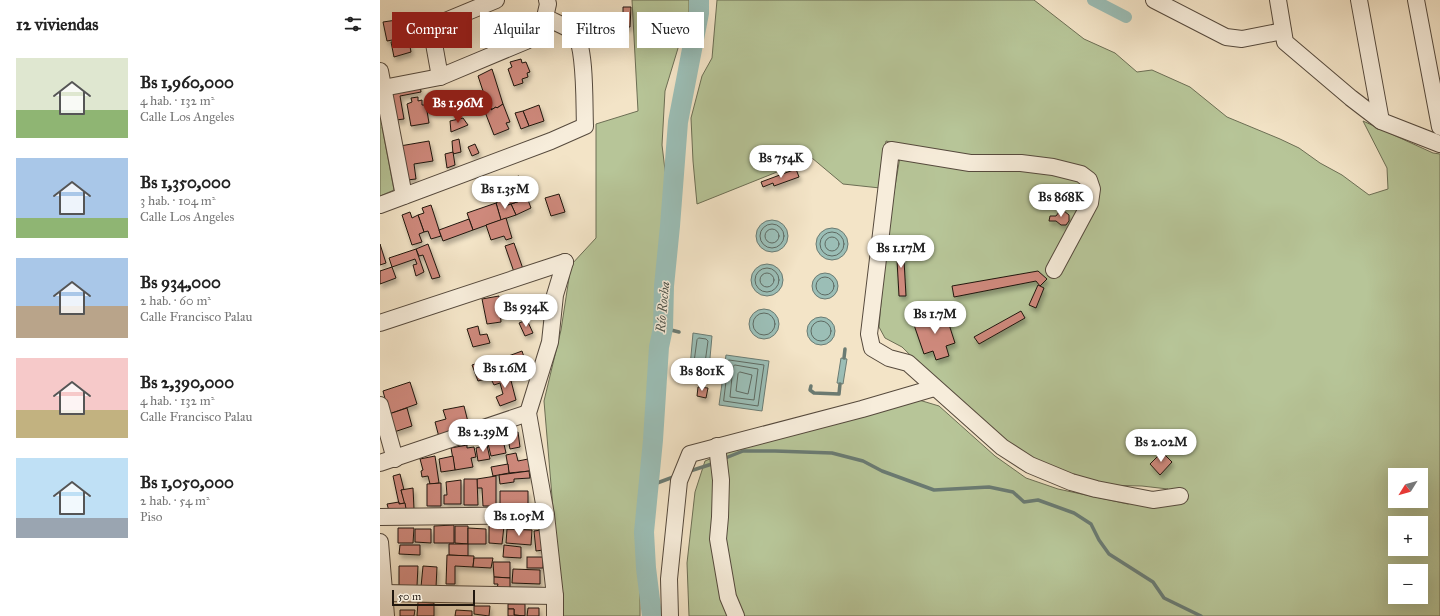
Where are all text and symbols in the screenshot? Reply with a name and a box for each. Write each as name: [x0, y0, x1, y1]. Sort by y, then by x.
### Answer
chip: Comprar: [392, 12, 472, 48]
chip: Alquilar: [480, 12, 554, 48]
chip: Filtros: [562, 12, 629, 48]
chip: Nuevo: [637, 12, 704, 48]
icon: filters: [342, 13, 364, 35]
text: 12 viviendas: [16, 14, 99, 35]
text: Bs 1,960,000: [140, 72, 234, 93]
icon: home: [48, 74, 96, 122]
pin: Bs 1.96M: [417, 90, 499, 124]
text: 4 hab. · 132 m²: [140, 93, 214, 109]
text: Bs 1.96M: [432, 95, 484, 111]
text: Calle Los Angeles: [140, 109, 234, 125]
pin: Bs 754K: [744, 145, 818, 179]
text: Bs 754K: [758, 150, 804, 166]
text: Bs 1,350,000: [140, 172, 231, 193]
icon: home: [48, 174, 96, 222]
pin: Bs 1.35M: [464, 176, 546, 210]
text: Bs 1.35M: [481, 181, 529, 197]
pin: Bs 868K: [1024, 184, 1098, 218]
text: Bs 868K: [1038, 189, 1084, 205]
text: 3 hab. · 104 m²: [140, 193, 216, 209]
text: Calle Los Angeles: [140, 209, 234, 225]
pin: Bs 1.17M: [860, 235, 942, 269]
text: Bs 1.17M: [876, 240, 926, 256]
text: Bs 934,000: [140, 272, 221, 293]
icon: home: [48, 274, 96, 322]
water label: Río Rocha: [653, 281, 673, 334]
text: 2 hab. · 60 m²: [140, 293, 211, 309]
pin: Bs 934K: [489, 294, 563, 328]
text: Bs 934K: [504, 299, 548, 315]
pin: Bs 1.7M: [898, 301, 972, 335]
text: Bs 1.7M: [913, 306, 957, 322]
text: Calle Francisco Palau: [140, 309, 253, 325]
pin: Bs 1.6M: [468, 355, 542, 389]
pin: Bs 801K: [665, 358, 739, 392]
text: Bs 1.6M: [483, 360, 527, 376]
text: Bs 801K: [680, 363, 724, 379]
text: Bs 2,390,000: [140, 372, 234, 393]
icon: home: [48, 374, 96, 422]
text: 4 hab. · 132 m²: [140, 393, 214, 409]
text: Calle Francisco Palau: [140, 409, 253, 425]
pin: Bs 2.39M: [442, 419, 524, 453]
text: Bs 2.39M: [457, 424, 509, 440]
pin: Bs 2.02M: [1120, 429, 1202, 463]
text: Bs 2.02M: [1135, 434, 1187, 450]
north arrow: [1388, 468, 1428, 508]
map controls: [1388, 468, 1428, 604]
text: Bs 1,050,000: [140, 472, 234, 493]
icon: home: [48, 474, 96, 522]
text: 2 hab. · 54 m²: [140, 493, 210, 509]
pin: Bs 1.05M: [478, 503, 560, 537]
text: Bs 1.05M: [494, 508, 544, 524]
text: Piso: [140, 509, 162, 525]
button: +: [1388, 516, 1428, 556]
button: −: [1388, 564, 1428, 604]
scale bar: [392, 588, 475, 607]
text: 50 m: [398, 590, 421, 603]

